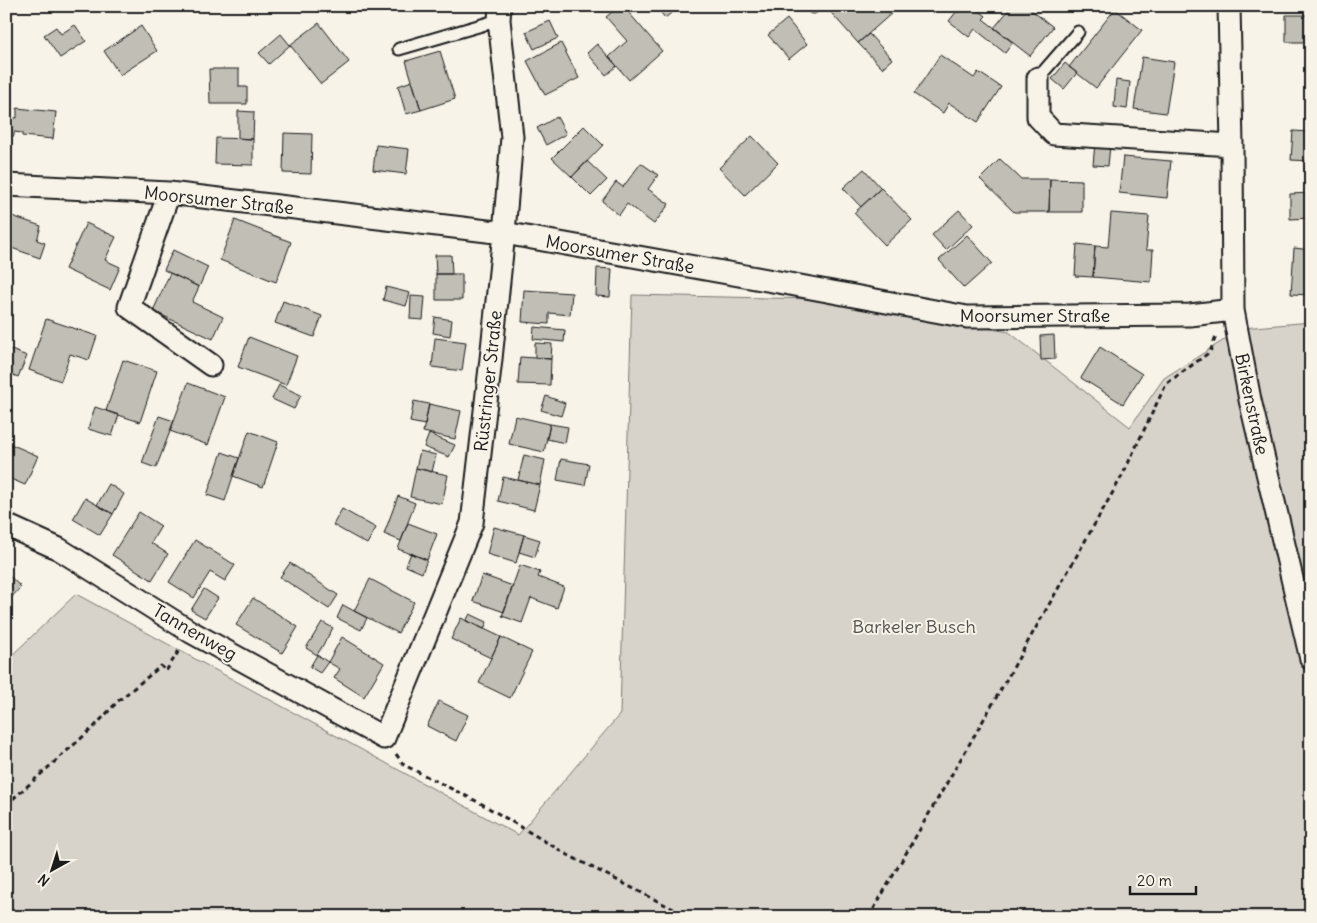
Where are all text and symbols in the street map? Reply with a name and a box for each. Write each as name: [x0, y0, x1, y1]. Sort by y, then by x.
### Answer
street label: Moorsumer Straße: [143, 181, 295, 219]
street label: Moorsumer Straße: [544, 230, 696, 278]
street label: Moorsumer Straße: [960, 304, 1110, 327]
street label: Rüstringer Straße: [469, 309, 507, 453]
street label: Birkenstraße: [1230, 351, 1274, 457]
street label: Tannenweg: [149, 599, 241, 665]
park label: Barkeler Busch: [852, 615, 976, 638]
north arrow: [28, 846, 78, 896]
scale bar: [1130, 863, 1196, 895]
text: N: [34, 870, 53, 890]
text: 20 m: [1137, 871, 1172, 890]

